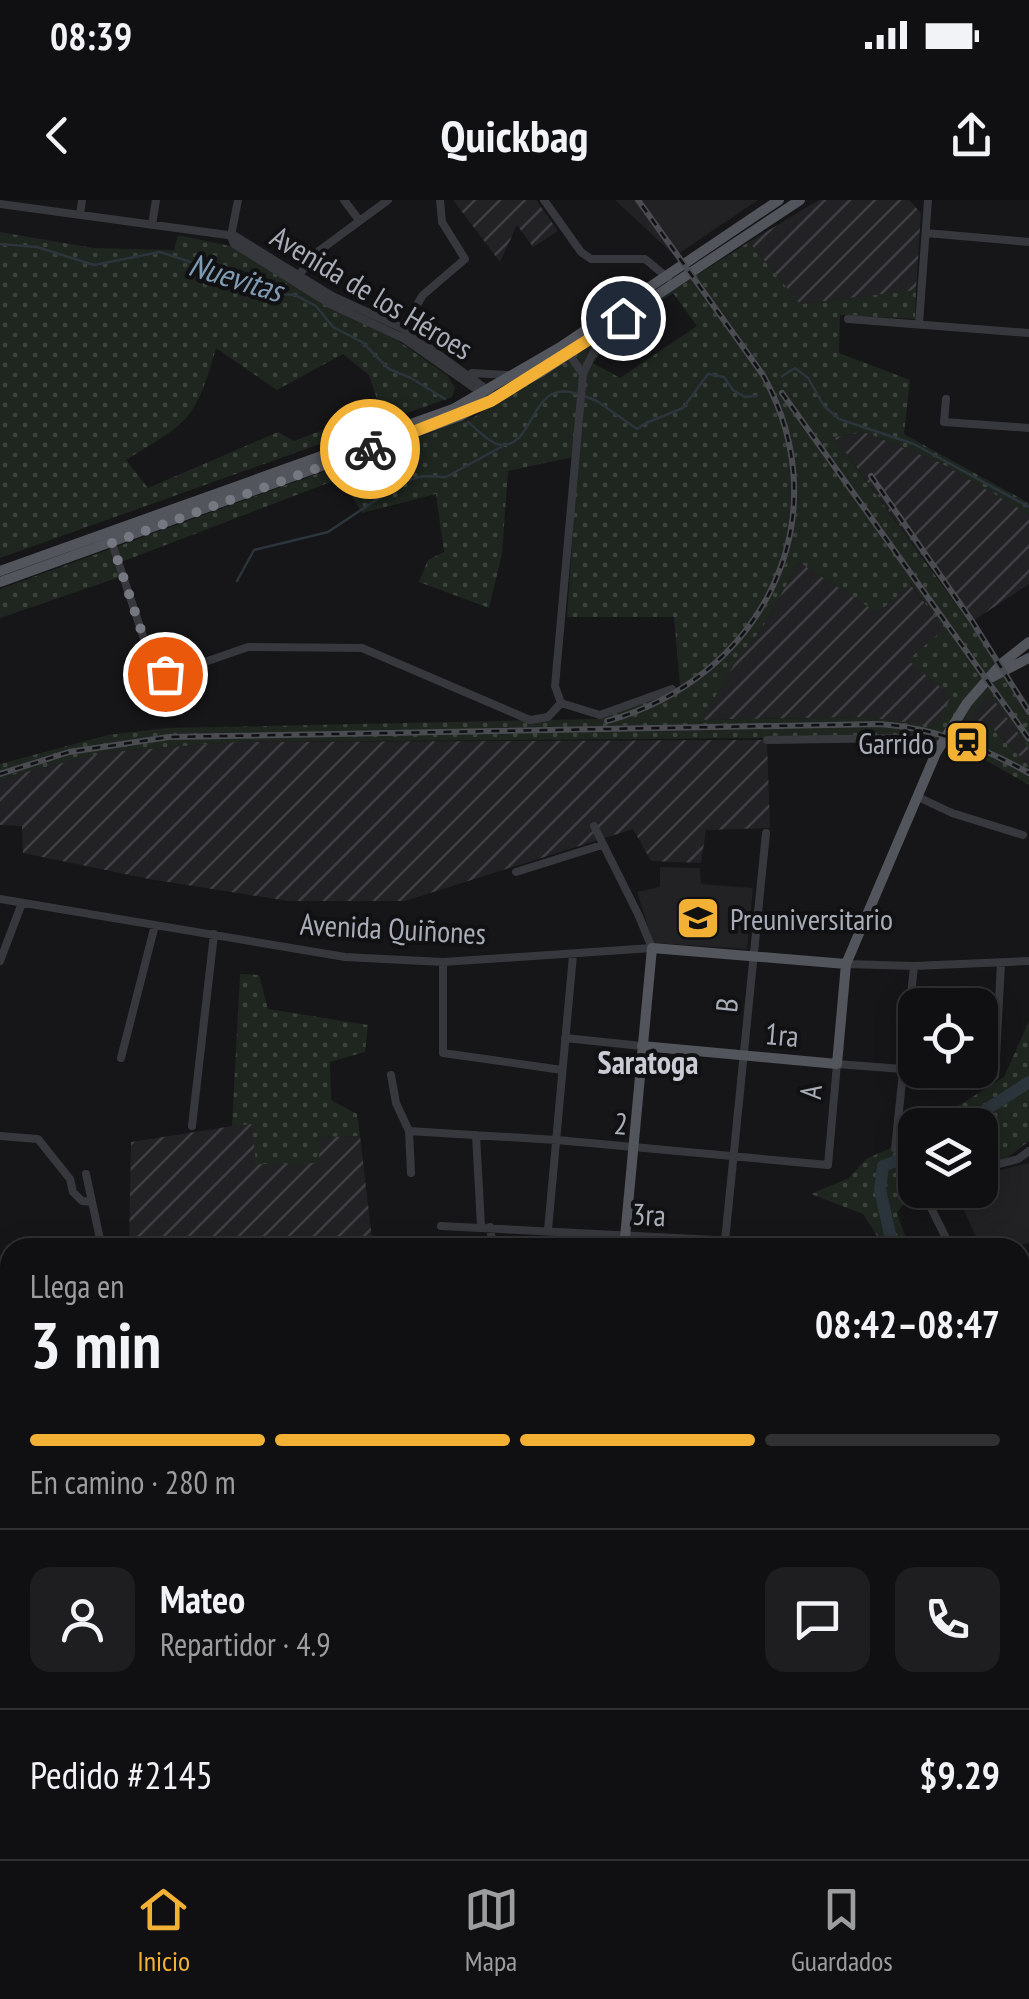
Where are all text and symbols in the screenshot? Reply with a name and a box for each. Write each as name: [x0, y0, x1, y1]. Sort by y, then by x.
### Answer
text: 08:39: [50, 11, 132, 60]
text: Quickbag: [441, 106, 588, 164]
icon: back: [30, 108, 85, 163]
icon: share: [944, 108, 999, 163]
street label: Avenida de los Héroes: [264, 216, 480, 368]
water label: Nuevitas: [184, 243, 291, 312]
pin: [581, 276, 666, 361]
icon: home: [596, 291, 651, 346]
courier: [320, 399, 420, 499]
icon: bike: [343, 422, 398, 477]
pin: [123, 632, 208, 717]
icon: bag: [138, 647, 193, 702]
station icon: Garrido: [944, 719, 990, 765]
place label: Garrido: [858, 723, 934, 762]
school or university icon: Preuniversitario: [675, 895, 721, 941]
place label: Preuniversitario: [730, 899, 893, 938]
street label: Avenida Quiñones: [299, 904, 487, 952]
map controls: [898, 988, 998, 1208]
button: locate: [898, 988, 998, 1088]
street label: B: [706, 996, 746, 1014]
street label: 1ra: [763, 1013, 801, 1055]
district label: Saratoga: [598, 1041, 698, 1083]
street label: A: [790, 1082, 830, 1101]
street label: 2: [613, 1103, 629, 1143]
button: layers: [898, 1108, 998, 1208]
street label: 3ra: [631, 1194, 667, 1234]
text: Llega en: [30, 1265, 124, 1307]
text: 08:42–08:47: [815, 1299, 1000, 1348]
text: 3 min: [30, 1302, 161, 1386]
text: En camino · 280 m: [30, 1461, 236, 1503]
button: person: [30, 1567, 135, 1672]
button: chat: [765, 1567, 870, 1672]
button: phone: [895, 1567, 1000, 1672]
text: Mateo: [160, 1574, 245, 1623]
text: Repartidor · 4.9: [160, 1623, 331, 1665]
text: Pedido #2145: [30, 1750, 213, 1799]
text: $9.29: [919, 1750, 1000, 1799]
tab: Inicio: [136, 1882, 191, 1979]
tab: Mapa: [464, 1882, 519, 1979]
tab: Guardados: [791, 1882, 893, 1979]

